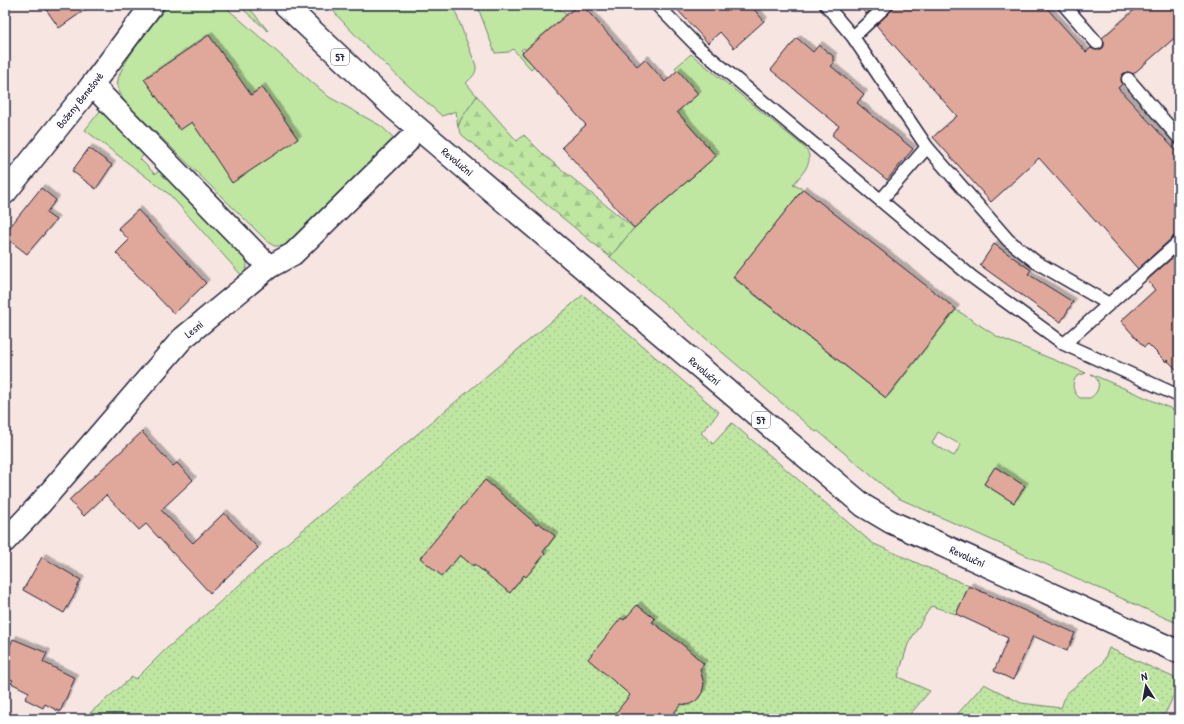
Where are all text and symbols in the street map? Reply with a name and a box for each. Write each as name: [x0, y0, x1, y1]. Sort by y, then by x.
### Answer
road number: 57: [331, 49, 349, 65]
street label: Boženy Benešové: [53, 69, 107, 131]
street label: Revoluční: [439, 144, 476, 179]
street label: Lesní: [182, 317, 206, 341]
street label: Revoluční: [686, 354, 723, 388]
road number: 57: [752, 412, 770, 428]
street label: Revoluční: [947, 542, 987, 571]
north arrow: [1126, 666, 1166, 706]
text: N: [1140, 669, 1148, 684]

